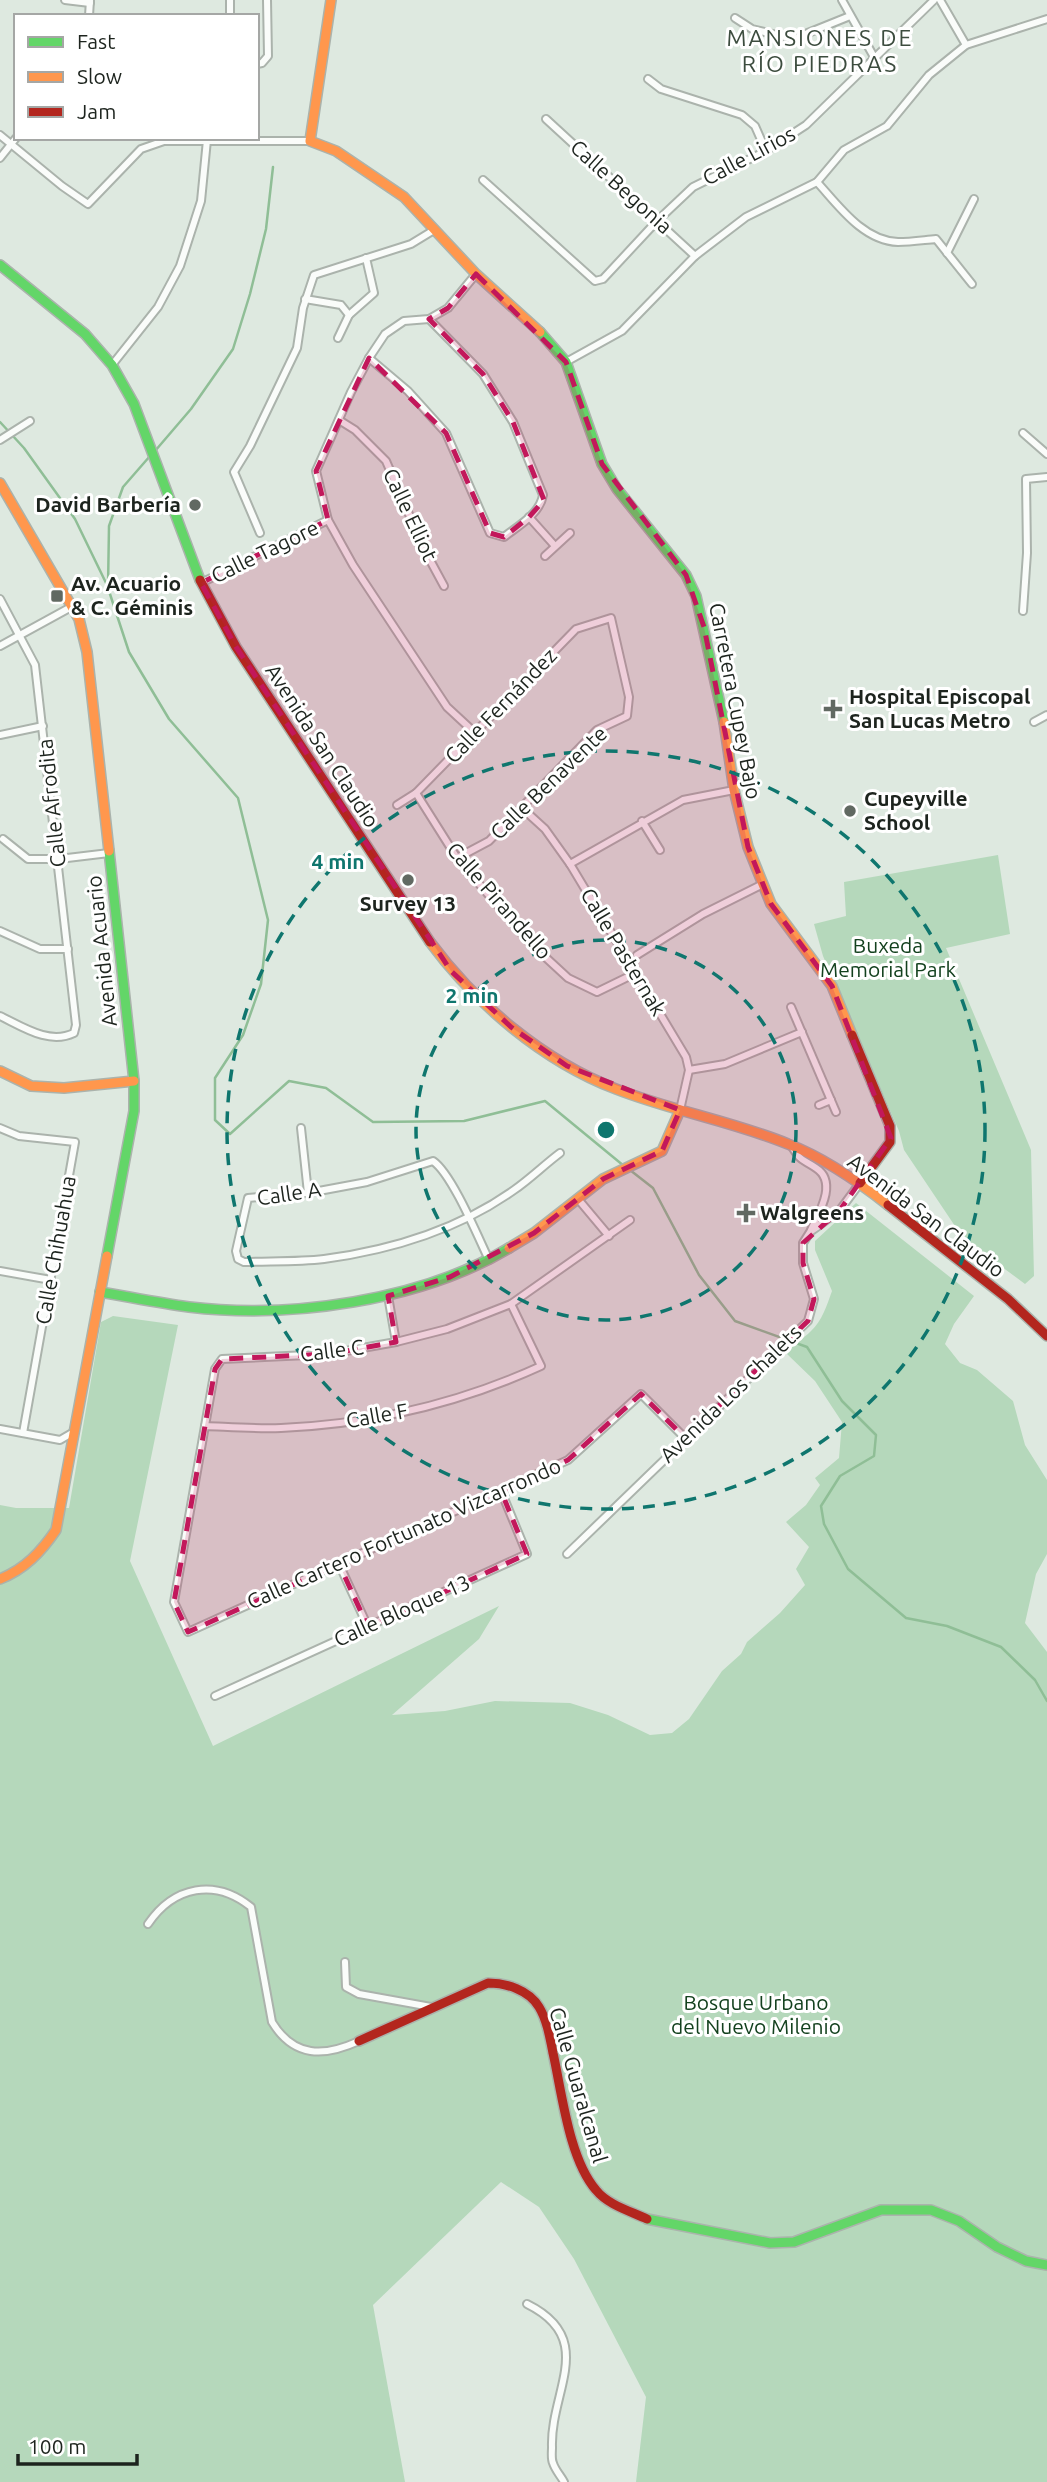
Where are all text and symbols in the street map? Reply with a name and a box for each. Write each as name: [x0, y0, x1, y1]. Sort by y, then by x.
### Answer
legend: [14, 14, 259, 140]
district label: MANSIONES DE RÍO PIEDRAS: [727, 25, 913, 76]
text: Fast: [77, 29, 115, 53]
text: Slow: [77, 64, 122, 88]
text: Jam: [77, 99, 116, 123]
street label: Calle Lirios: [698, 121, 799, 190]
street label: Calle Begonia: [566, 134, 677, 238]
street label: Calle Elliot: [379, 464, 443, 565]
place label: David Barbería: [35, 492, 181, 516]
marker: David Barbería: [187, 497, 203, 513]
street label: Calle Tagore: [207, 515, 322, 587]
place label: Av. Acuario & C. Géminis: [71, 571, 193, 619]
marker: Av. Acuario & C. Géminis: [49, 588, 65, 604]
street label: Carretera Cupey Bajo: [705, 601, 767, 801]
street label: Calle Fernández: [440, 643, 561, 768]
street label: Avenida San Claudio: [261, 659, 385, 832]
place label: Hospital Episcopal San Lucas Metro: [849, 684, 1030, 732]
marker: Hospital Episcopal San Lucas Metro: [823, 699, 843, 719]
street label: Calle Benavente: [485, 721, 611, 844]
street label: Calle Afrodita: [32, 738, 70, 869]
place label: Cupeyville School: [864, 786, 968, 834]
marker: Cupeyville School: [842, 803, 858, 819]
street label: Calle Pirandello: [443, 837, 557, 964]
text: 4 min: [311, 849, 365, 873]
marker: Survey 13: [400, 872, 416, 888]
street label: Avenida Acuario: [81, 874, 121, 1028]
street label: Calle Pasternak: [576, 883, 672, 1020]
place label: Survey 13: [360, 891, 456, 915]
park label: Buxeda Memorial Park: [820, 933, 956, 981]
text: 2 min: [445, 983, 499, 1007]
centre of rings: [594, 1118, 618, 1142]
street label: Avenida San Claudio: [844, 1149, 1010, 1282]
street label: Calle Chihuahua: [30, 1174, 80, 1326]
street label: Calle A: [255, 1177, 323, 1209]
place label: Walgreens: [760, 1200, 864, 1224]
marker: Walgreens: [738, 1205, 754, 1221]
street label: Avenida Los Chalets: [655, 1320, 806, 1467]
street label: Calle C: [299, 1334, 365, 1366]
street label: Calle F: [344, 1398, 410, 1432]
street label: Calle Cartero Fortunato Vizcarrondo: [243, 1453, 564, 1613]
street label: Calle Bloque 13: [330, 1569, 473, 1651]
park label: Bosque Urbano del Nuevo Milenio: [671, 1990, 841, 2038]
street label: Calle Guaralcanal: [545, 2004, 613, 2165]
scale bar: [18, 2422, 136, 2466]
text: 100 m: [28, 2434, 86, 2458]

